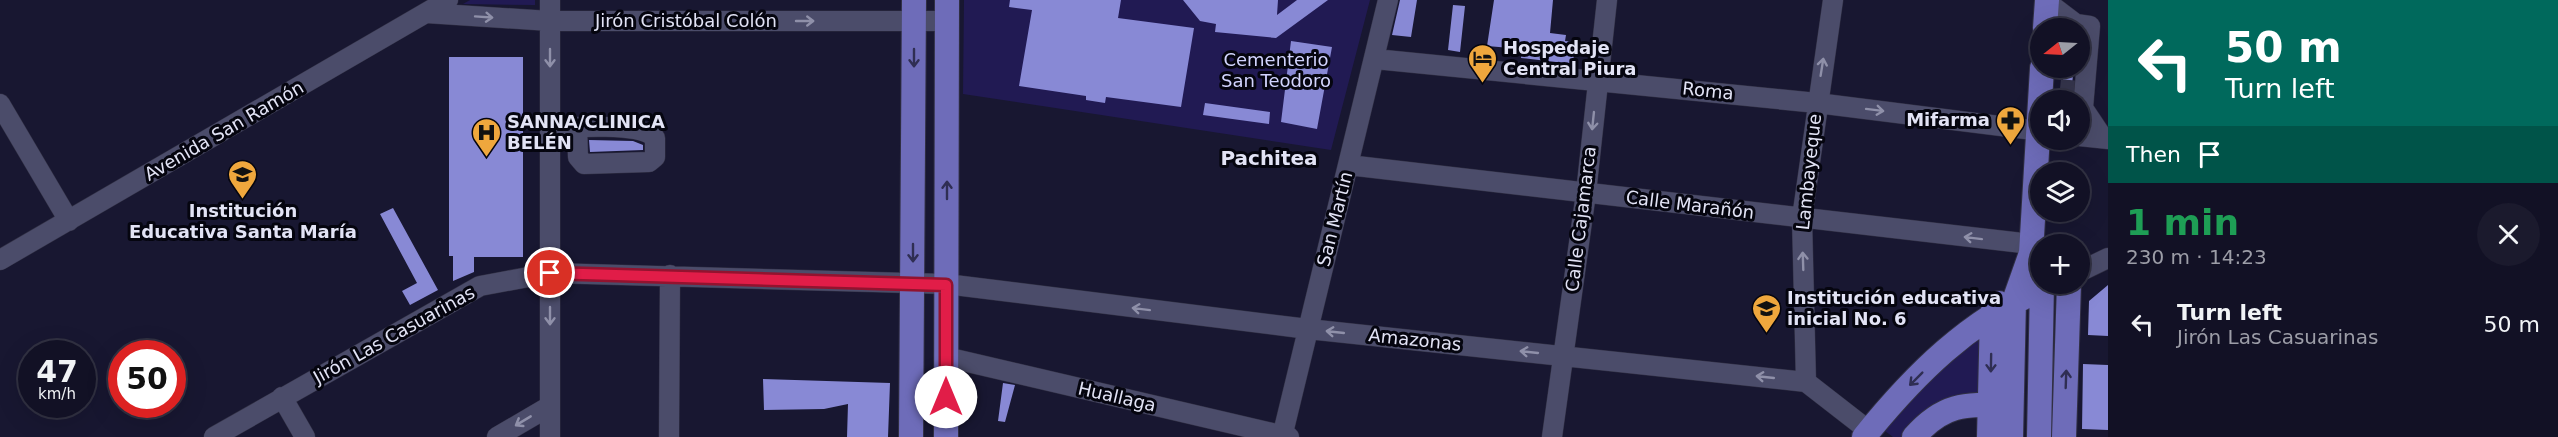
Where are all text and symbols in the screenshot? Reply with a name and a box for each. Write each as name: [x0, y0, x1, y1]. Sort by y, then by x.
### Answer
street label: Jirón Cristóbal Colón: [594, 10, 777, 31]
one-way arrow: [473, 12, 493, 23]
one-way arrow: [794, 15, 814, 27]
north arrow: [2030, 18, 2090, 78]
map controls: [2030, 18, 2090, 294]
text: 50 m: [2225, 23, 2342, 72]
icon: left: [2126, 24, 2204, 102]
place label: Hospedaje Central Piura: [1503, 37, 1637, 79]
hotel icon: Hospedaje Central Piura: [1466, 42, 1498, 84]
one-way arrow: [544, 48, 556, 68]
one-way arrow: [908, 48, 920, 68]
park label: Cementerio San Teodoro: [1221, 49, 1331, 91]
one-way arrow: [1817, 58, 1828, 77]
text: Turn left: [2225, 73, 2335, 104]
street label: Avenida San Ramón: [140, 76, 307, 185]
street label: Roma: [1681, 77, 1735, 104]
button: sound: [2030, 90, 2090, 150]
pharmacy icon: Mifarma: [1995, 104, 2027, 146]
one-way arrow: [1864, 105, 1884, 116]
place label: Mifarma: [1906, 109, 1990, 130]
one-way arrow: [1588, 110, 1599, 130]
place label: SANNA/CLINICA BELÉN: [507, 111, 665, 153]
street label: Lambayeque: [1792, 113, 1825, 231]
hospital icon: SANNA/CLINICA BELÉN: [470, 116, 502, 158]
icon: arrive: [2193, 138, 2226, 171]
text: Then: [2126, 142, 2181, 167]
street label: Calle Cajamarca: [1561, 145, 1600, 293]
district label: Pachitea: [1220, 146, 1318, 170]
school or university icon: Institución Educativa Santa María: [227, 158, 259, 200]
button: layers: [2030, 162, 2090, 222]
street label: San Martín: [1313, 169, 1356, 268]
one-way arrow: [941, 180, 953, 200]
street label: Calle Marañón: [1625, 186, 1755, 223]
place label: Institución Educativa Santa María: [129, 200, 357, 242]
text: 1 min: [2126, 202, 2239, 243]
button: close: [2477, 203, 2540, 266]
one-way arrow: [1964, 232, 1984, 243]
button: +: [2030, 234, 2090, 294]
one-way arrow: [907, 243, 919, 263]
text: 230 m · 14:23: [2126, 245, 2267, 269]
pin: [524, 247, 575, 298]
one-way arrow: [1797, 251, 1808, 271]
icon: arrive: [533, 256, 566, 289]
street label: Jirón Las Casuarinas: [309, 281, 478, 388]
place label: Institución educativa inicial No. 6: [1787, 287, 2001, 329]
school or university icon: Institución educativa inicial No. 6: [1750, 292, 1782, 334]
text: Turn left: [2177, 300, 2282, 325]
one-way arrow: [1132, 303, 1152, 314]
one-way arrow: [544, 306, 556, 326]
icon: left: [2126, 308, 2159, 341]
text: 50 m: [2484, 312, 2540, 337]
street label: Amazonas: [1368, 324, 1462, 355]
text: Jirón Las Casuarinas: [2177, 325, 2378, 349]
one-way arrow: [1326, 326, 1345, 337]
speed limit sign: 50: [108, 340, 186, 418]
one-way arrow: [1520, 346, 1539, 357]
one-way arrow: [1985, 353, 1997, 373]
text: 47: [36, 354, 78, 389]
position arrow: [914, 365, 978, 429]
one-way arrow: [2061, 369, 2072, 389]
one-way arrow: [1909, 371, 1924, 386]
one-way arrow: [1755, 372, 1775, 383]
street label: Huallaga: [1076, 377, 1158, 416]
text: km/h: [38, 385, 76, 403]
one-way arrow: [515, 416, 532, 428]

